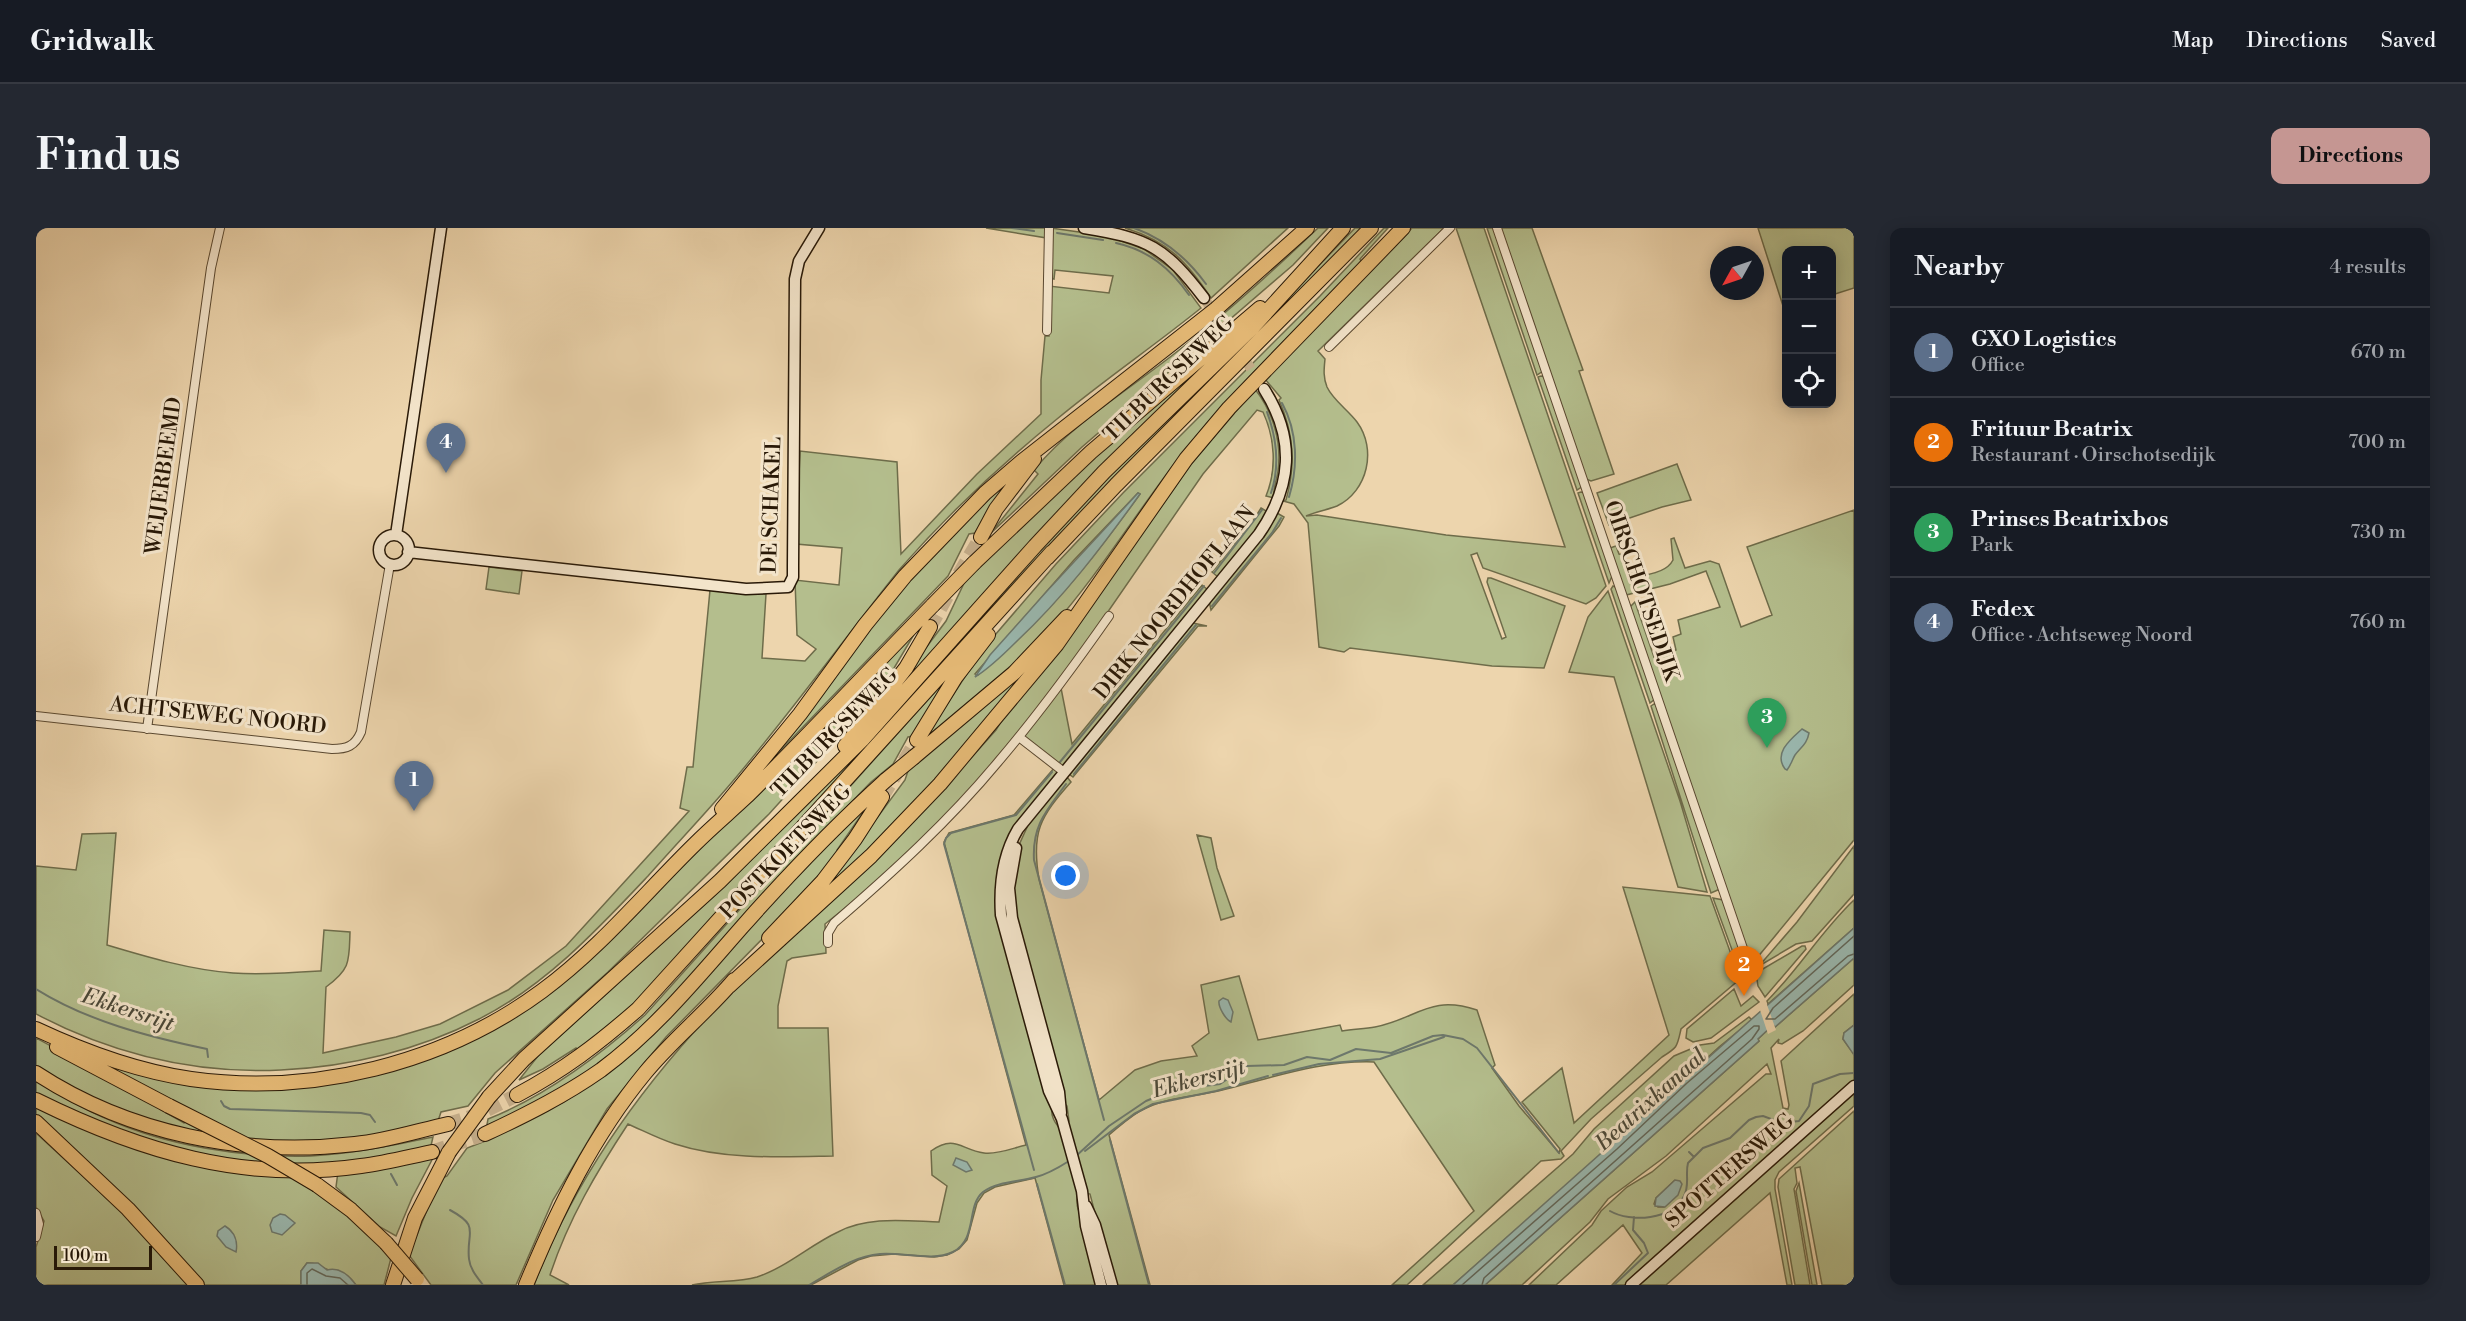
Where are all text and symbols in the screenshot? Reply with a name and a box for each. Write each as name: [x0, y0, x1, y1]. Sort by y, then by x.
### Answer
text: Gridwalk: [30, 24, 154, 59]
text: Map: [2172, 28, 2214, 54]
text: Directions: [2247, 28, 2348, 54]
text: Saved: [2381, 28, 2436, 54]
button: Directions: [2271, 128, 2430, 184]
text: Find us: [36, 130, 180, 183]
north arrow: [1710, 246, 1764, 300]
map controls: [1782, 246, 1836, 408]
button: +: [1782, 246, 1836, 300]
text: Nearby: [1914, 251, 2004, 283]
text: 4 results: [2329, 255, 2406, 280]
button: −: [1782, 300, 1836, 354]
street label: TILBURGSEWEG: [1098, 310, 1240, 448]
text: GXO Logistics: [1971, 326, 2117, 353]
text: 1: [1929, 340, 1938, 365]
text: 670 m: [2350, 340, 2406, 365]
text: Office: [1971, 353, 2025, 378]
button: locate: [1782, 354, 1836, 408]
street label: WEIJERBEEMD: [140, 396, 188, 557]
text: Frituur Beatrix: [1971, 416, 2133, 443]
pin: 4: [426, 424, 466, 473]
text: 2: [1927, 430, 1940, 455]
text: 700 m: [2348, 430, 2406, 455]
street label: DE SCHAKEL: [757, 436, 787, 574]
text: Restaurant · Oirschotsedijk: [1971, 443, 2215, 468]
street label: OIRSCHOTSEDIJK: [1598, 497, 1685, 686]
street label: DIRK NOORDHOFLAAN: [1089, 501, 1261, 705]
text: Prinses Beatrixbos: [1971, 506, 2168, 533]
text: 3: [1927, 520, 1940, 545]
text: 730 m: [2350, 520, 2406, 545]
text: Park: [1971, 533, 2013, 558]
text: Fedex: [1971, 596, 2035, 623]
text: 4: [1927, 610, 1940, 635]
text: 760 m: [2350, 610, 2406, 635]
text: Office · Achtseweg Noord: [1971, 623, 2192, 648]
street label: TILBURGSEWEG: [766, 662, 904, 804]
street label: ACHTSEWEG NOORD: [107, 692, 328, 740]
pin: 3: [1748, 698, 1786, 748]
pin: 1: [394, 762, 434, 811]
street label: POSTKOETSWEG: [715, 779, 858, 925]
your location: [1051, 861, 1080, 890]
pin: 2: [1724, 946, 1764, 996]
water label: Ekkersrijt: [78, 982, 178, 1038]
water label: Beatrixkanaal: [1589, 1043, 1712, 1158]
water label: Ekkersrijt: [1149, 1053, 1249, 1105]
street label: SPOTTERSWEG: [1660, 1108, 1800, 1234]
scale bar: [54, 1243, 152, 1270]
text: 100 m: [63, 1246, 108, 1266]

